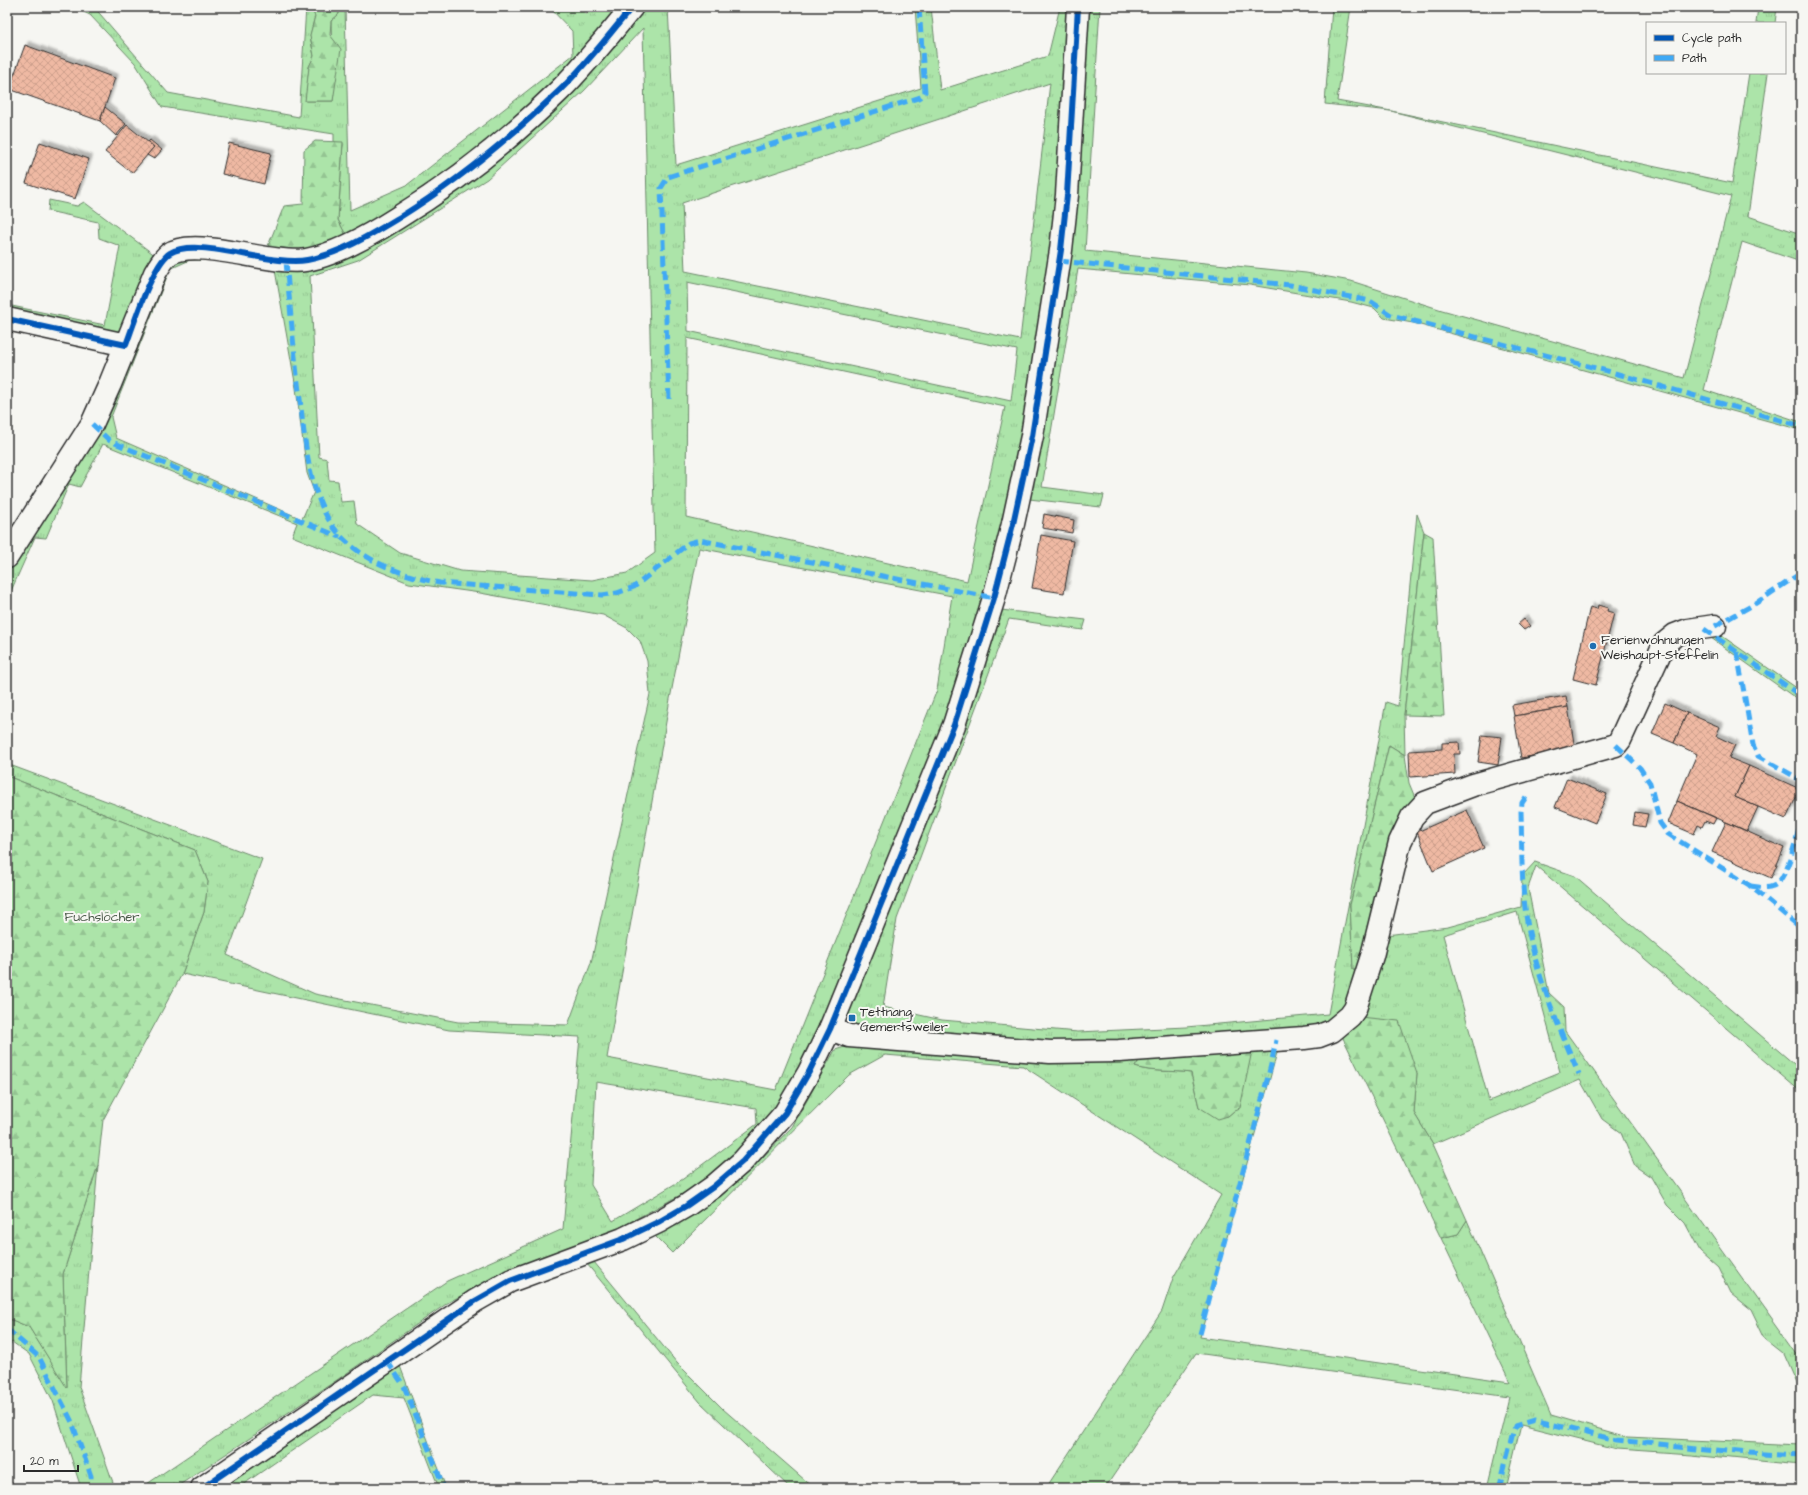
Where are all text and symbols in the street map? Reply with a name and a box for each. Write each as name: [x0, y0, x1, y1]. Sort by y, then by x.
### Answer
legend: [1646, 22, 1786, 74]
text: Cycle path: [1682, 30, 1741, 48]
text: Path: [1682, 50, 1707, 67]
place label: Ferienwohnungen Weishaupt-Steffelin: [1601, 631, 1719, 664]
marker: Ferienwohnungen Weishaupt-Steffelin: [1588, 641, 1598, 651]
park label: Fuchslöcher: [64, 908, 140, 926]
place label: Tettnang, Gemertsweiler: [860, 1003, 948, 1036]
marker: Tettnang, Gemertsweiler: [847, 1013, 857, 1023]
scale bar: [24, 1447, 78, 1473]
text: 20 m: [30, 1453, 59, 1470]

